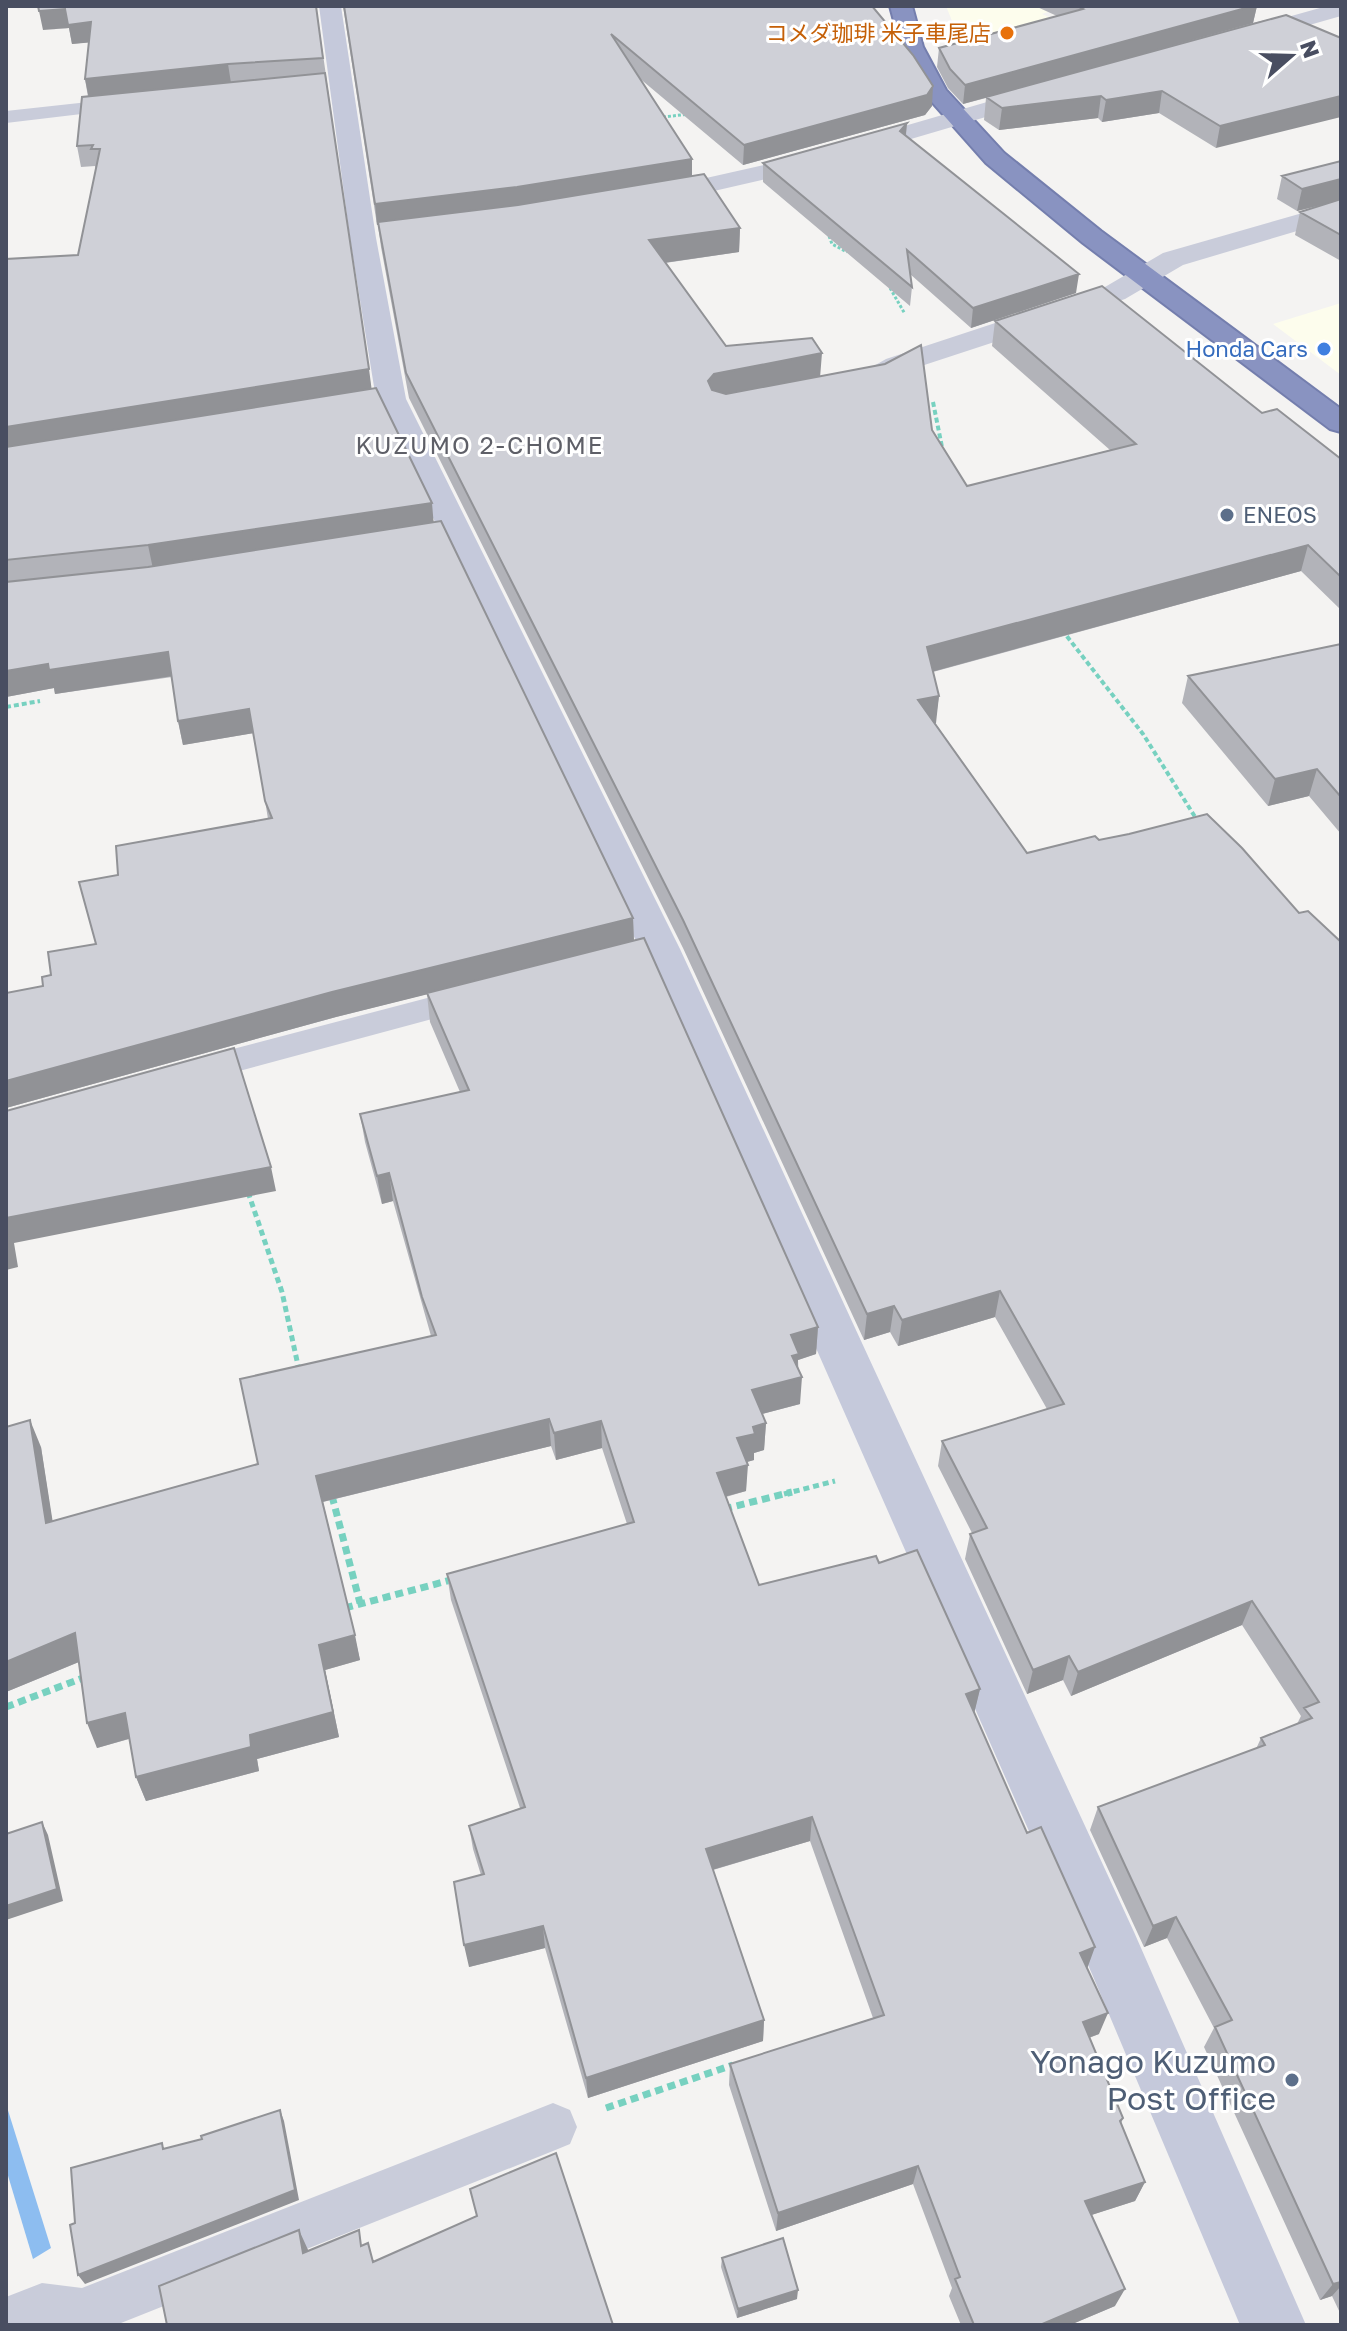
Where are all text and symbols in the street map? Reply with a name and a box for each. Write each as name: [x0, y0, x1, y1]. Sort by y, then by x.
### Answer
north arrow: [1251, 16, 1331, 96]
place label: コメダ珈琲 米子車尾店: [765, 19, 991, 46]
marker: コメダ珈琲 米子車尾店: [998, 24, 1016, 42]
text: N: [1295, 37, 1326, 61]
place label: Honda Cars: [1185, 335, 1308, 362]
marker: Honda Cars: [1315, 340, 1333, 358]
district label: KUZUMO 2-CHOME: [355, 430, 605, 459]
place label: ENEOS: [1243, 501, 1317, 528]
marker: ENEOS: [1218, 506, 1236, 524]
place label: Yonago Kuzumo Post Office: [1030, 2042, 1276, 2117]
marker: Yonago Kuzumo Post Office: [1283, 2071, 1301, 2089]

